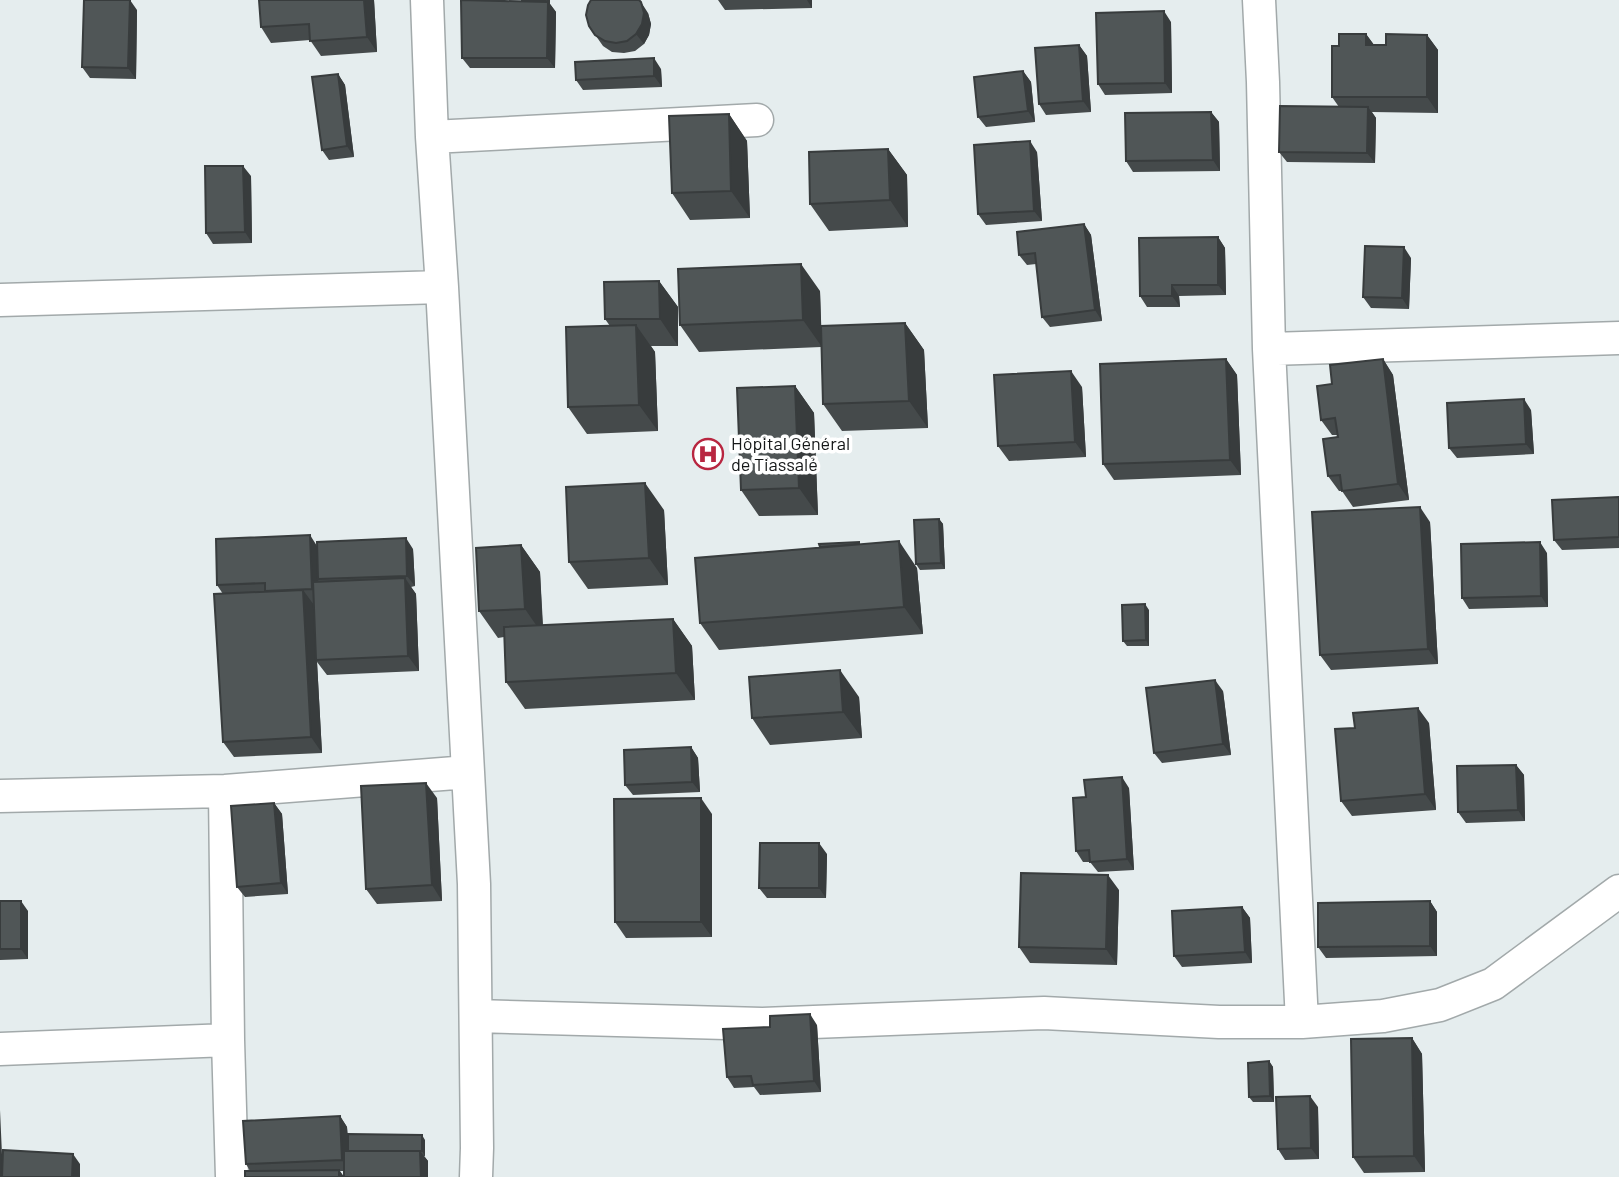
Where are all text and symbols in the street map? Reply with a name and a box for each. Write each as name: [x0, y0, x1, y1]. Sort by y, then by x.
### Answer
place label: Hôpital Général de Tiassalé: [731, 432, 850, 475]
hospital icon: Hôpital Général de Tiassalé: [691, 437, 725, 471]

